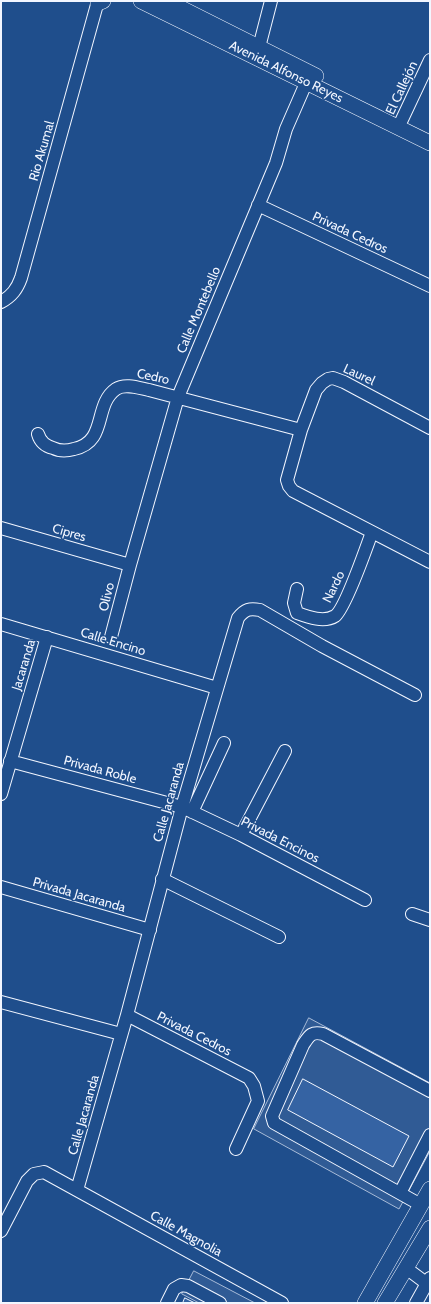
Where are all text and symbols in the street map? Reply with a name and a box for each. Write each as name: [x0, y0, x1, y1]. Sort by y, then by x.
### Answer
street label: Avenida Alfonso Reyes: [227, 38, 345, 106]
street label: El Callejón: [383, 59, 421, 117]
street label: Rio Akumal: [26, 119, 58, 183]
street label: Privada Cedros: [310, 209, 390, 257]
street label: Calle Montebello: [174, 264, 224, 356]
street label: Laurel: [341, 361, 377, 389]
street label: Cedro: [135, 366, 171, 388]
street label: Cipres: [50, 521, 88, 545]
street label: Nardo: [320, 568, 348, 606]
street label: Olivo: [96, 581, 118, 613]
street label: Calle Encino: [79, 625, 147, 659]
street label: Jacaranda: [9, 638, 39, 692]
street label: Privada Roble: [62, 753, 138, 787]
street label: Calle Jacaranda: [150, 760, 188, 844]
street label: Privada Encinos: [238, 814, 322, 866]
street label: Privada Jacaranda: [31, 874, 127, 916]
street label: Privada Cedros: [154, 1009, 234, 1059]
street label: Calle Jacaranda: [65, 1073, 103, 1157]
street label: Calle Magnolia: [147, 1208, 225, 1260]

